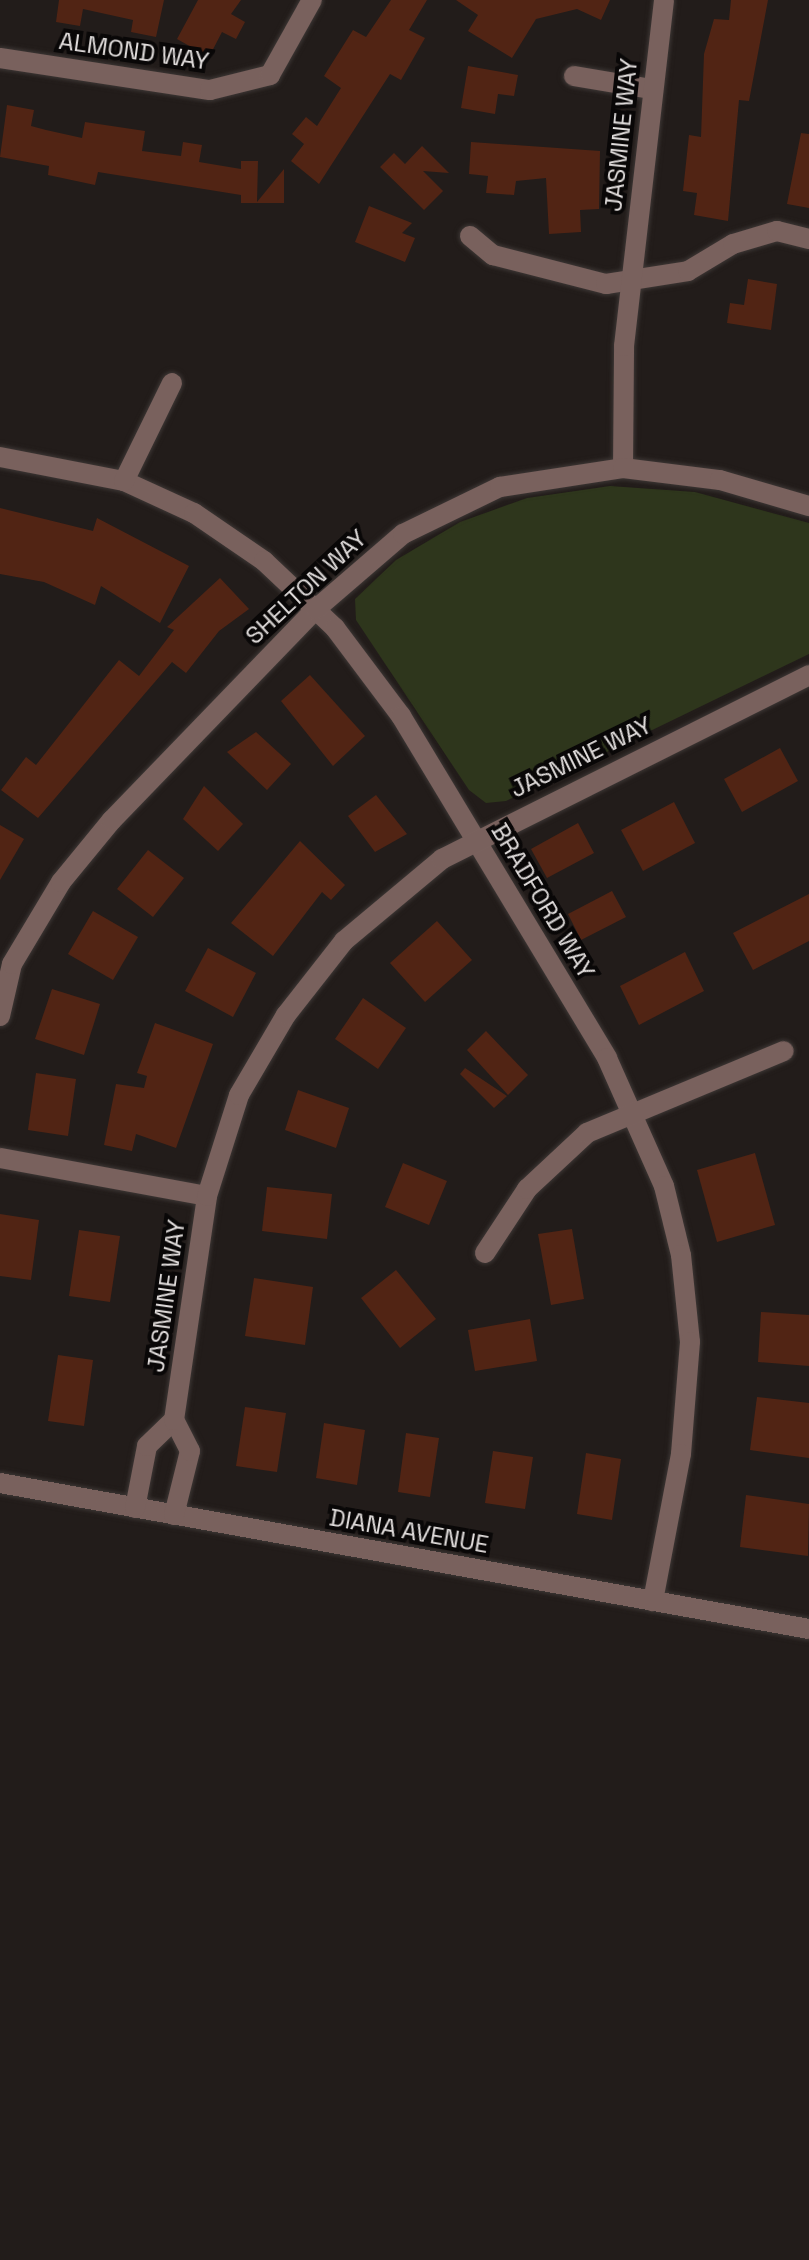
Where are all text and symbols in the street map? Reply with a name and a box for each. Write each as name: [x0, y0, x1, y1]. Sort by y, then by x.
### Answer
street label: ALMOND WAY: [57, 26, 211, 76]
street label: JASMINE WAY: [599, 57, 643, 213]
street label: SHELTON WAY: [240, 524, 372, 650]
street label: JASMINE WAY: [506, 710, 656, 804]
street label: BRADFORD WAY: [485, 818, 601, 984]
street label: JASMINE WAY: [141, 1218, 191, 1374]
street label: DIANA AVENUE: [327, 1503, 491, 1559]

